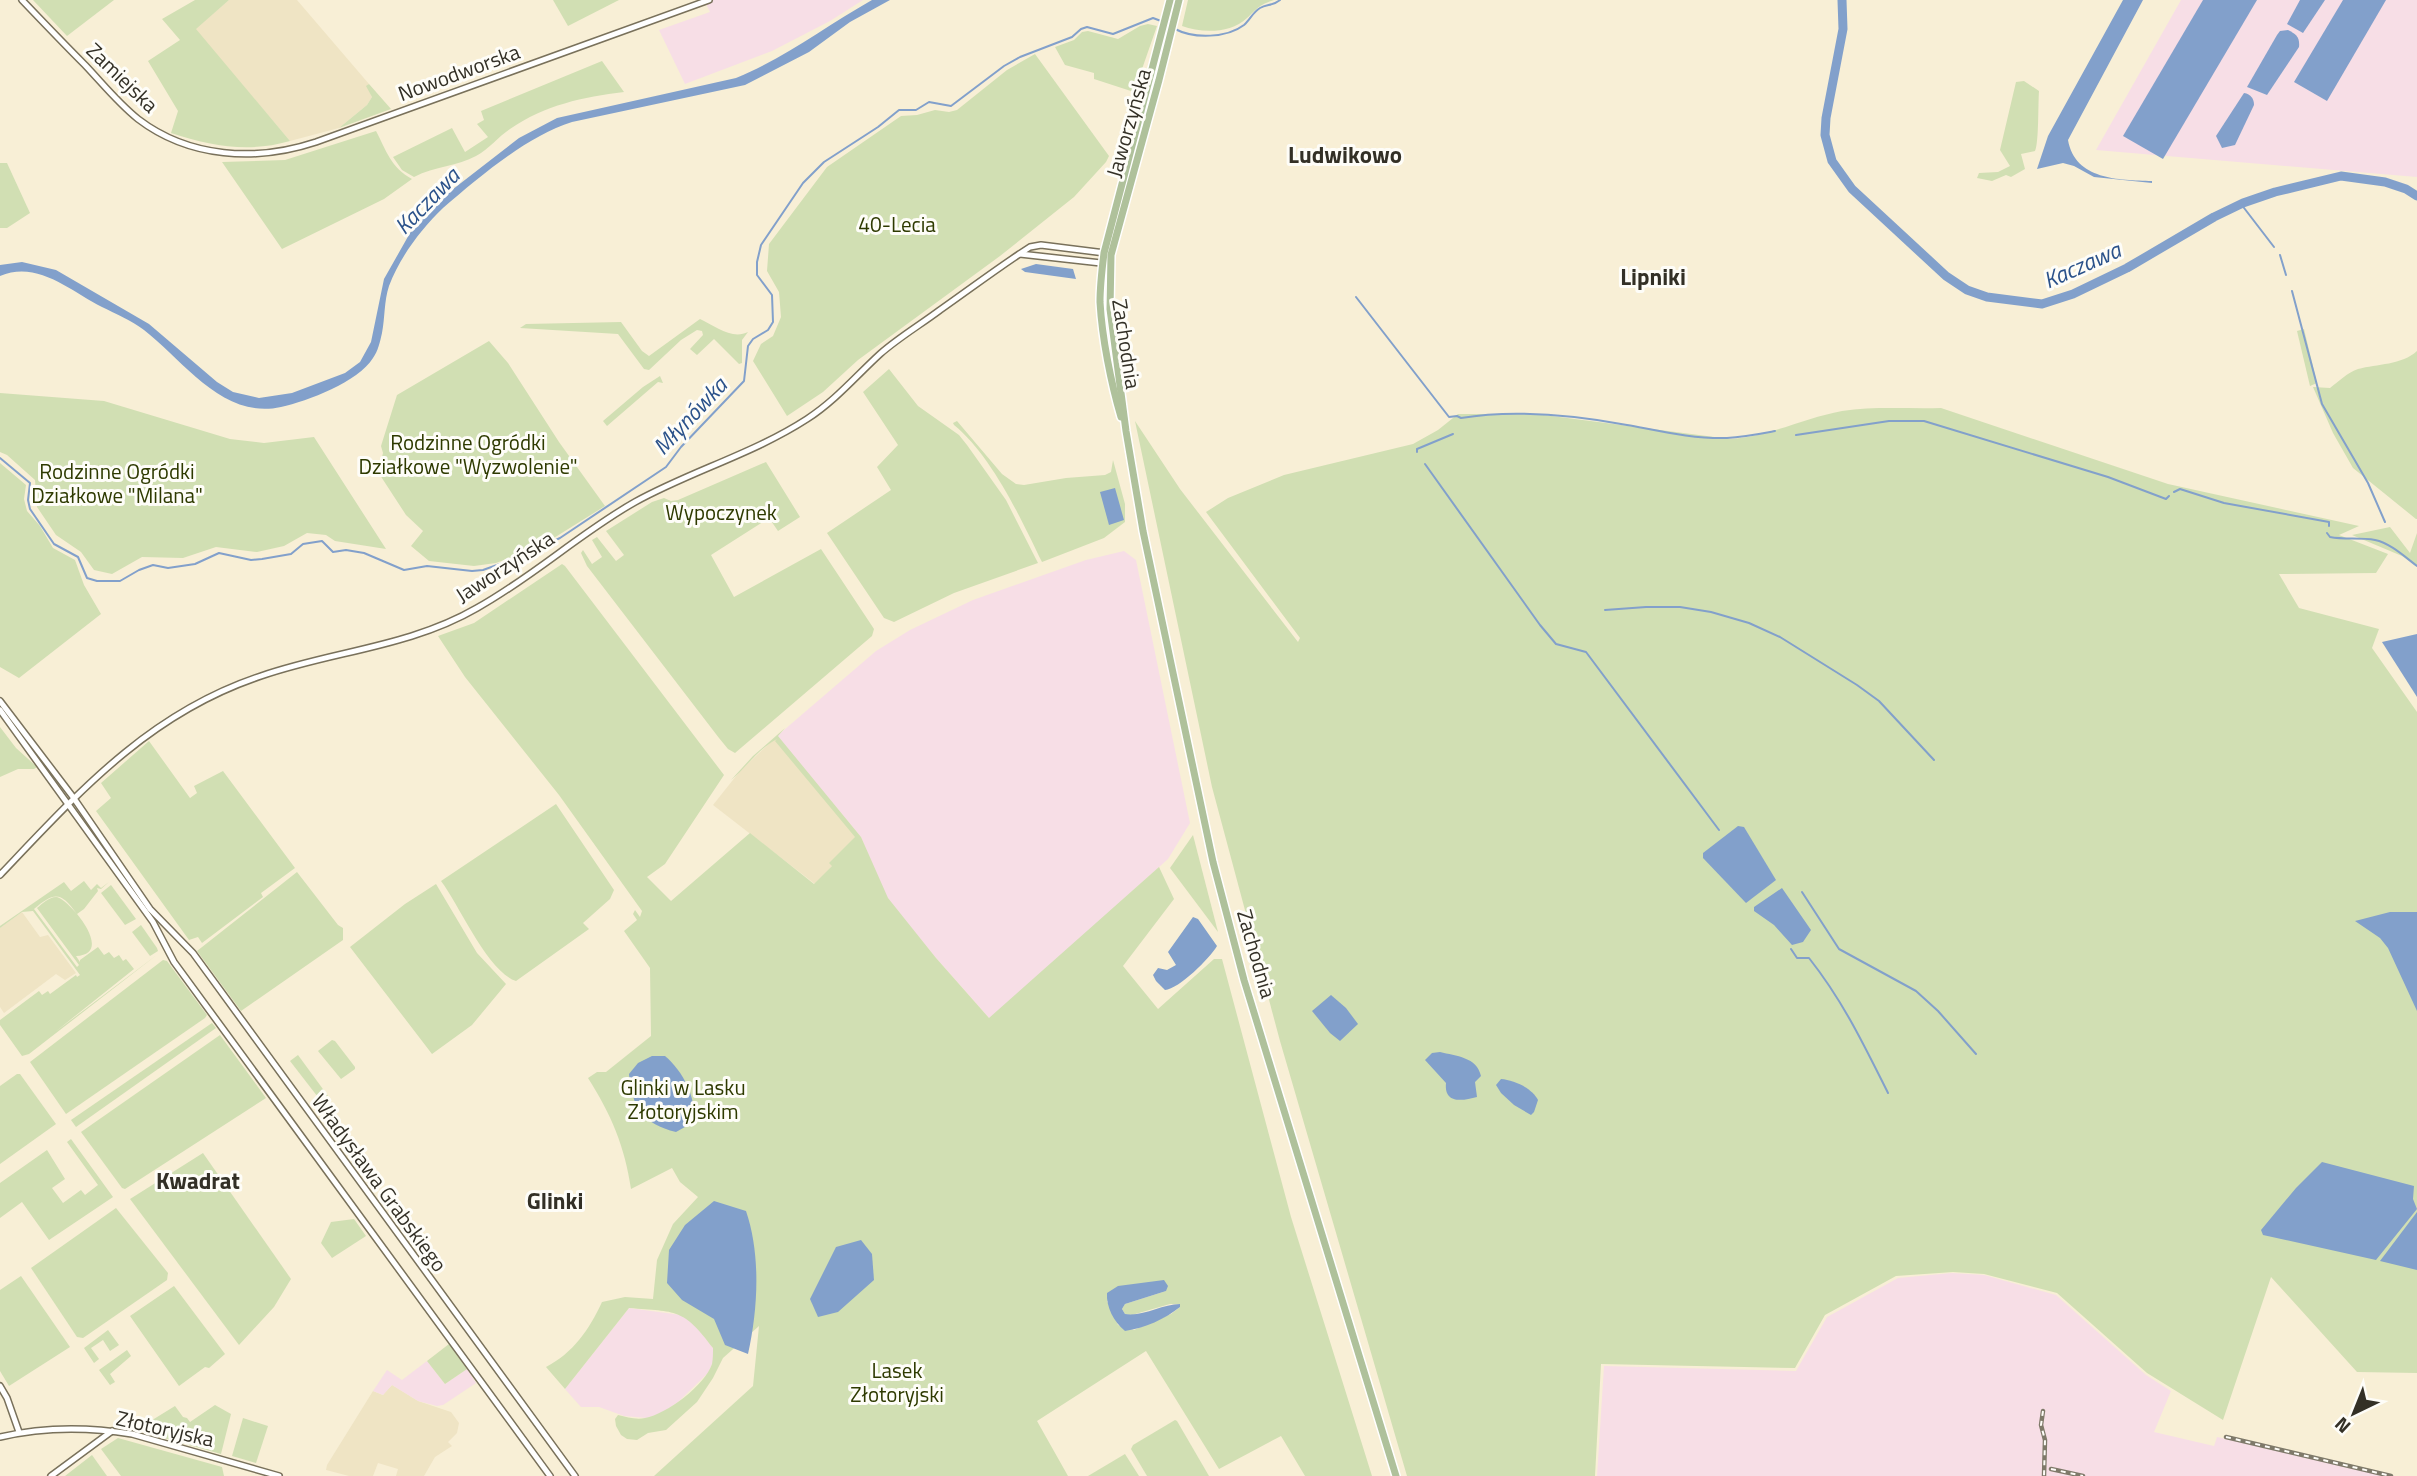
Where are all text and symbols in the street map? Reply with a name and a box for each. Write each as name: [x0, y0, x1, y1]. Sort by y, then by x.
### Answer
street label: Zamiejska: [79, 35, 166, 120]
street label: Nowodworska: [393, 35, 525, 109]
street label: Jaworzyńska: [1097, 64, 1159, 181]
district label: Ludwikowo: [1288, 137, 1402, 172]
water label: Kaczawa: [386, 158, 469, 242]
park label: 40-Lecia: [858, 208, 936, 240]
water label: Kaczawa: [2037, 231, 2128, 297]
district label: Lipniki: [1620, 259, 1686, 294]
street label: Zachodnia: [1104, 296, 1150, 392]
water label: Młynówka: [644, 368, 736, 462]
park label: Rodzinne Ogródki Działkowe "Wyzwolenie": [358, 426, 578, 482]
park label: Rodzinne Ogródki Działkowe "Milana": [31, 455, 203, 511]
park label: Wypoczynek: [665, 496, 777, 528]
street label: Jaworzyńska: [449, 522, 561, 610]
street label: Zachodnia: [1229, 906, 1285, 1002]
park label: Glinki w Lasku Złotoryjskim: [620, 1071, 746, 1127]
street label: Władysława Grabskiego: [304, 1087, 455, 1278]
district label: Kwadrat: [156, 1163, 240, 1198]
district label: Glinki: [527, 1183, 583, 1218]
park label: Lasek Złotoryjski: [850, 1354, 944, 1410]
north arrow: [2319, 1378, 2389, 1448]
street label: Złotoryjska: [113, 1401, 218, 1455]
text: N: [2327, 1411, 2357, 1441]

